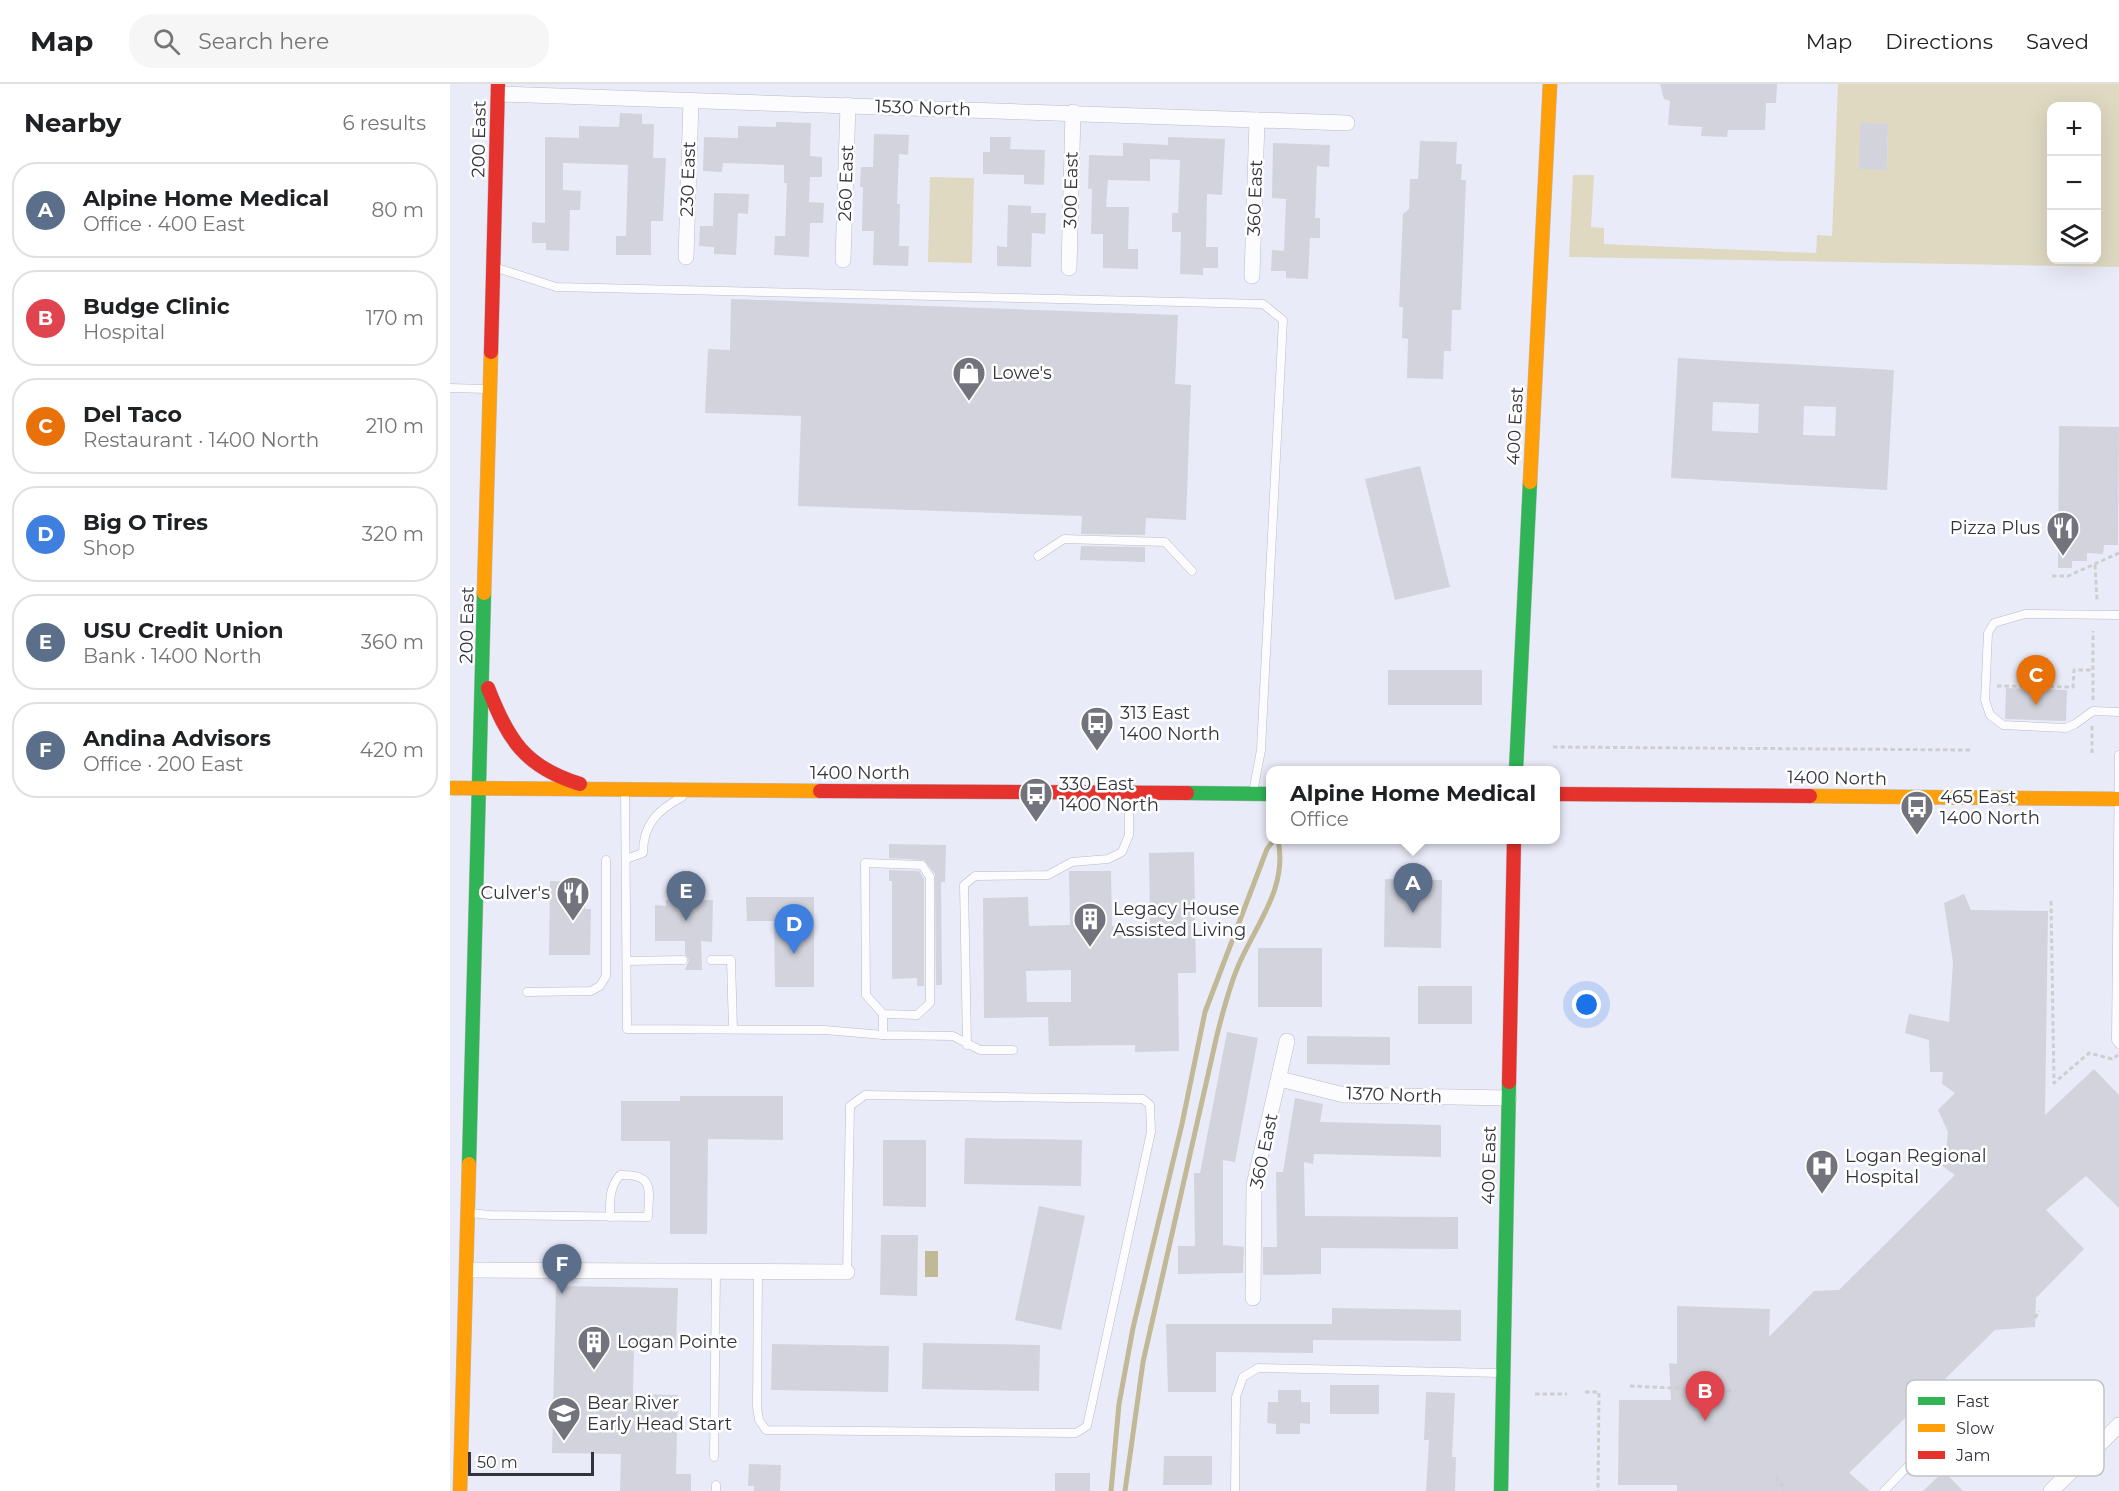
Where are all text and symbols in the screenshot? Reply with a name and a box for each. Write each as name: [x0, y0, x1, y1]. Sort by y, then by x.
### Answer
search box: [129, 14, 549, 68]
text: Map: [30, 24, 93, 58]
icon: search: [150, 25, 183, 58]
text: Search here: [198, 28, 329, 55]
text: Map: [1806, 29, 1852, 54]
text: Directions: [1885, 29, 1993, 54]
text: Saved: [2026, 29, 2089, 54]
street label: 1530 North: [875, 95, 971, 121]
street label: 200 East: [467, 100, 491, 178]
map controls: [2047, 102, 2101, 264]
button: +: [2047, 102, 2101, 156]
text: Nearby: [24, 107, 121, 139]
text: 6 results: [342, 111, 426, 135]
street label: 230 East: [676, 141, 700, 217]
street label: 260 East: [834, 144, 858, 222]
street label: 300 East: [1059, 151, 1083, 229]
button: −: [2047, 156, 2101, 210]
street label: 360 East: [1243, 159, 1267, 237]
text: Alpine Home Medical: [83, 185, 329, 212]
text: A: [38, 198, 53, 222]
text: 80 m: [372, 198, 424, 222]
button: layers: [2047, 210, 2101, 264]
text: Office · 400 East: [83, 212, 245, 236]
text: Budge Clinic: [83, 293, 230, 320]
text: B: [38, 306, 53, 330]
text: 170 m: [366, 306, 424, 330]
text: Hospital: [83, 320, 165, 344]
shop icon: Lowe's: [951, 355, 987, 402]
place label: Lowe's: [992, 362, 1052, 384]
street label: 400 East: [1502, 386, 1528, 466]
text: Del Taco: [83, 401, 182, 428]
text: C: [38, 414, 53, 438]
text: 210 m: [366, 414, 424, 438]
text: Restaurant · 1400 North: [83, 428, 319, 452]
text: Big O Tires: [83, 509, 208, 536]
restaurant icon: Pizza Plus: [2045, 510, 2081, 557]
place label: Pizza Plus: [1950, 517, 2040, 539]
text: D: [37, 522, 54, 546]
text: 320 m: [362, 522, 424, 546]
text: Shop: [83, 536, 135, 560]
street label: 200 East: [455, 586, 479, 664]
text: USU Credit Union: [83, 617, 283, 644]
text: E: [39, 630, 52, 654]
text: 360 m: [361, 630, 424, 654]
text: Bank · 1400 North: [83, 644, 262, 668]
pin: C: [2016, 656, 2056, 705]
place label: 313 East 1400 North: [1120, 702, 1220, 745]
bus stop icon: 313 East 1400 North: [1079, 705, 1115, 752]
text: Andina Advisors: [83, 725, 271, 752]
text: F: [39, 738, 52, 762]
text: 420 m: [360, 738, 424, 762]
text: Office · 200 East: [83, 752, 243, 776]
street label: 1400 North: [810, 762, 910, 784]
popup: [1266, 766, 1560, 844]
street label: 1400 North: [1787, 766, 1887, 790]
place label: 330 East 1400 North: [1059, 773, 1159, 816]
bus stop icon: 330 East 1400 North: [1018, 776, 1054, 823]
text: Alpine Home Medical: [1290, 780, 1536, 807]
place label: 465 East 1400 North: [1940, 786, 2040, 829]
bus stop icon: 465 East 1400 North: [1899, 789, 1935, 836]
text: Office: [1290, 807, 1349, 831]
pin: A: [1394, 864, 1432, 913]
pin: E: [666, 872, 706, 921]
restaurant icon: Culver's: [555, 875, 591, 922]
place label: Culver's: [481, 882, 550, 904]
place label: Legacy House Assisted Living: [1113, 898, 1246, 941]
building icon: Legacy House Assisted Living: [1072, 901, 1108, 948]
pin: D: [774, 904, 814, 954]
your location: [1572, 990, 1601, 1019]
street label: 1370 North: [1346, 1082, 1442, 1108]
street label: 360 East: [1245, 1111, 1283, 1191]
street label: 400 East: [1477, 1125, 1501, 1205]
place label: Logan Regional Hospital: [1845, 1145, 1987, 1188]
hospital icon: Logan Regional Hospital: [1804, 1148, 1840, 1195]
pin: F: [542, 1244, 582, 1294]
building icon: Logan Pointe: [576, 1324, 612, 1371]
place label: Logan Pointe: [617, 1331, 738, 1353]
pin: B: [1686, 1372, 1724, 1421]
legend: [1906, 1380, 2104, 1476]
place label: Bear River Early Head Start: [587, 1392, 732, 1435]
text: Fast: [1956, 1392, 1990, 1411]
school or university icon: Bear River Early Head Start: [546, 1395, 582, 1442]
text: Slow: [1956, 1419, 1994, 1438]
text: Jam: [1955, 1446, 1990, 1465]
scale bar: [468, 1449, 594, 1476]
text: 50 m: [477, 1453, 518, 1472]

